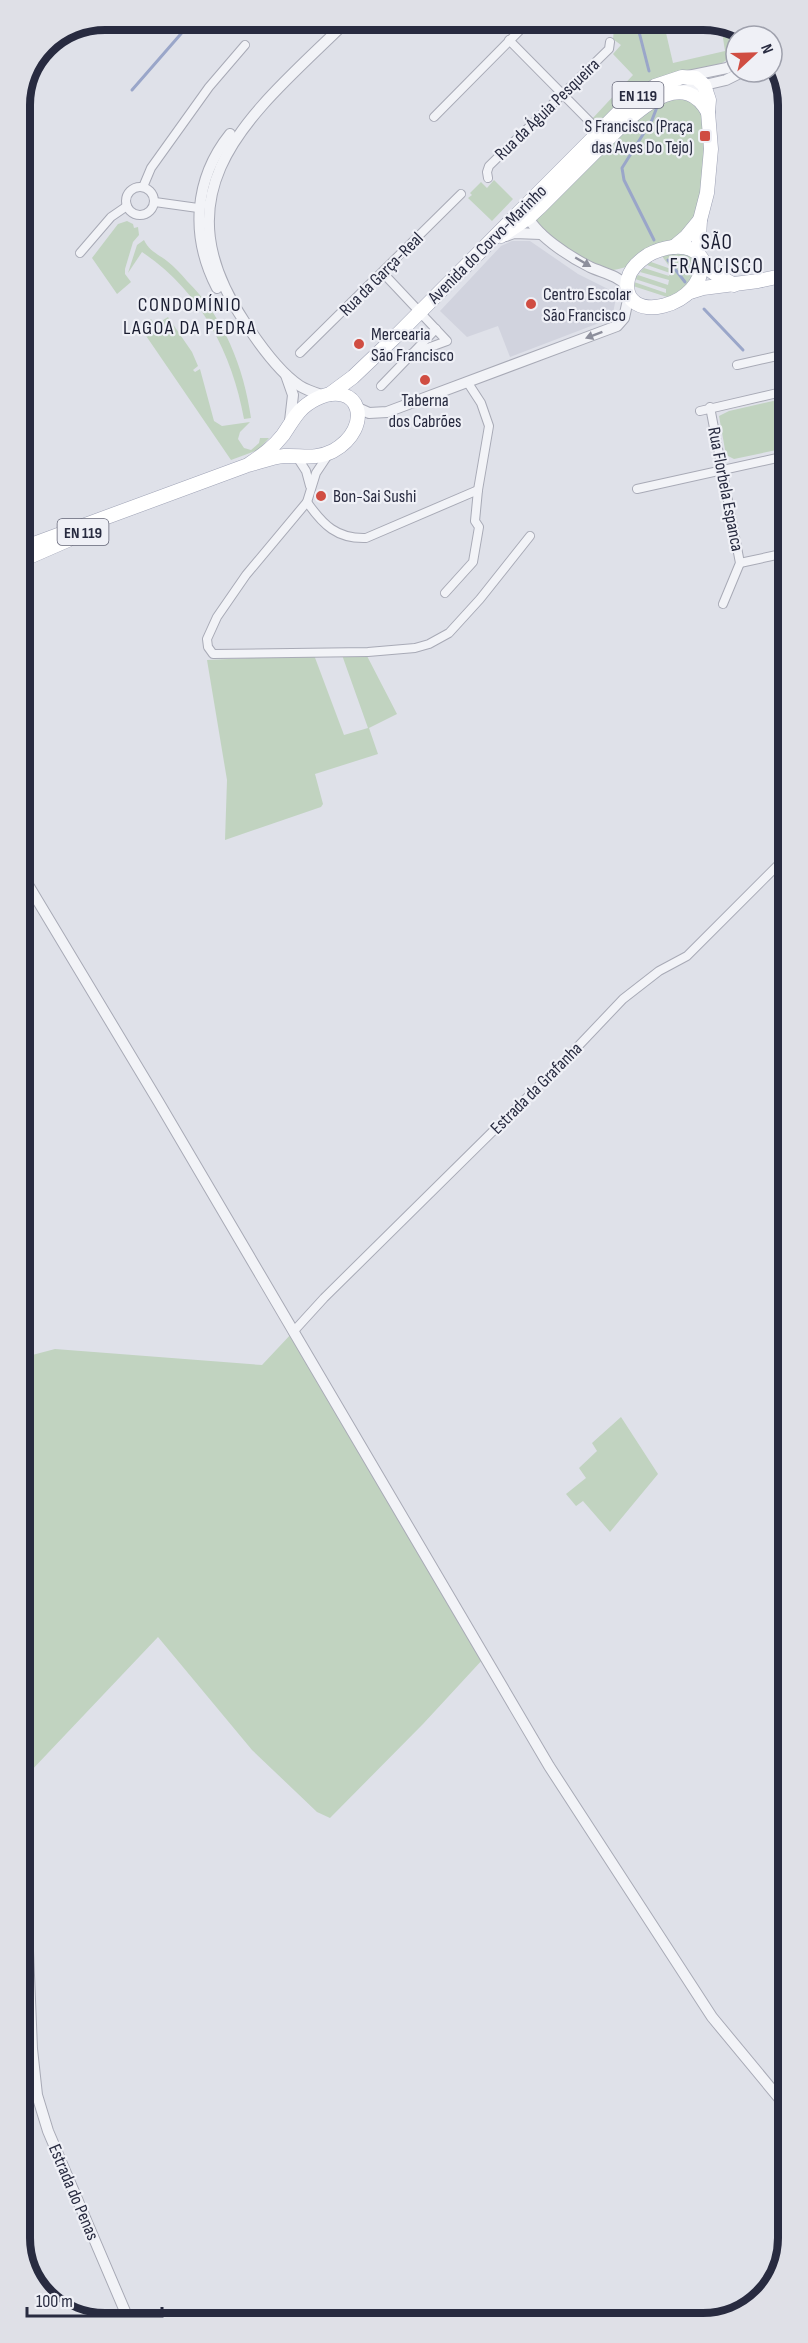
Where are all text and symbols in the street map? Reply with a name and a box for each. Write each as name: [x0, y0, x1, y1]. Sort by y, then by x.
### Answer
north arrow: [724, 24, 784, 84]
text: N: [756, 41, 777, 56]
street label: Rua da Águia Pesqueira: [491, 54, 604, 165]
road number: EN 119: [612, 82, 664, 108]
place label: S Francisco (Praça das Aves Do Tejo): [584, 116, 693, 158]
marker: S Francisco (Praça das Aves Do Tejo): [698, 129, 712, 143]
street label: Avenida do Corvo-Marinho: [423, 181, 551, 309]
street label: Rua da Garça-Real: [335, 228, 428, 321]
district label: SÃO FRANCISCO: [670, 230, 764, 279]
one-way arrow: [575, 257, 591, 268]
place label: Centro Escolar São Francisco: [543, 284, 631, 326]
district label: CONDOMÍNIO LAGOA DA PEDRA: [123, 293, 257, 340]
marker: Centro Escolar São Francisco: [524, 297, 538, 311]
place label: Mercearia São Francisco: [371, 324, 454, 366]
one-way arrow: [585, 331, 603, 340]
marker: Mercearia São Francisco: [352, 337, 366, 351]
marker: Taberna dos Cabrões: [418, 373, 432, 387]
place label: Taberna dos Cabrões: [388, 390, 462, 432]
street label: Rua Florbela Espanca: [703, 425, 748, 553]
place label: Bon-Sai Sushi: [333, 486, 416, 507]
marker: Bon-Sai Sushi: [314, 489, 328, 503]
road number: EN 119: [58, 519, 109, 545]
street label: Estrada da Grafanha: [486, 1038, 587, 1139]
street label: Estrada do Penas: [44, 2141, 103, 2243]
scale bar: [27, 2280, 162, 2318]
text: 100 m: [36, 2291, 73, 2312]

